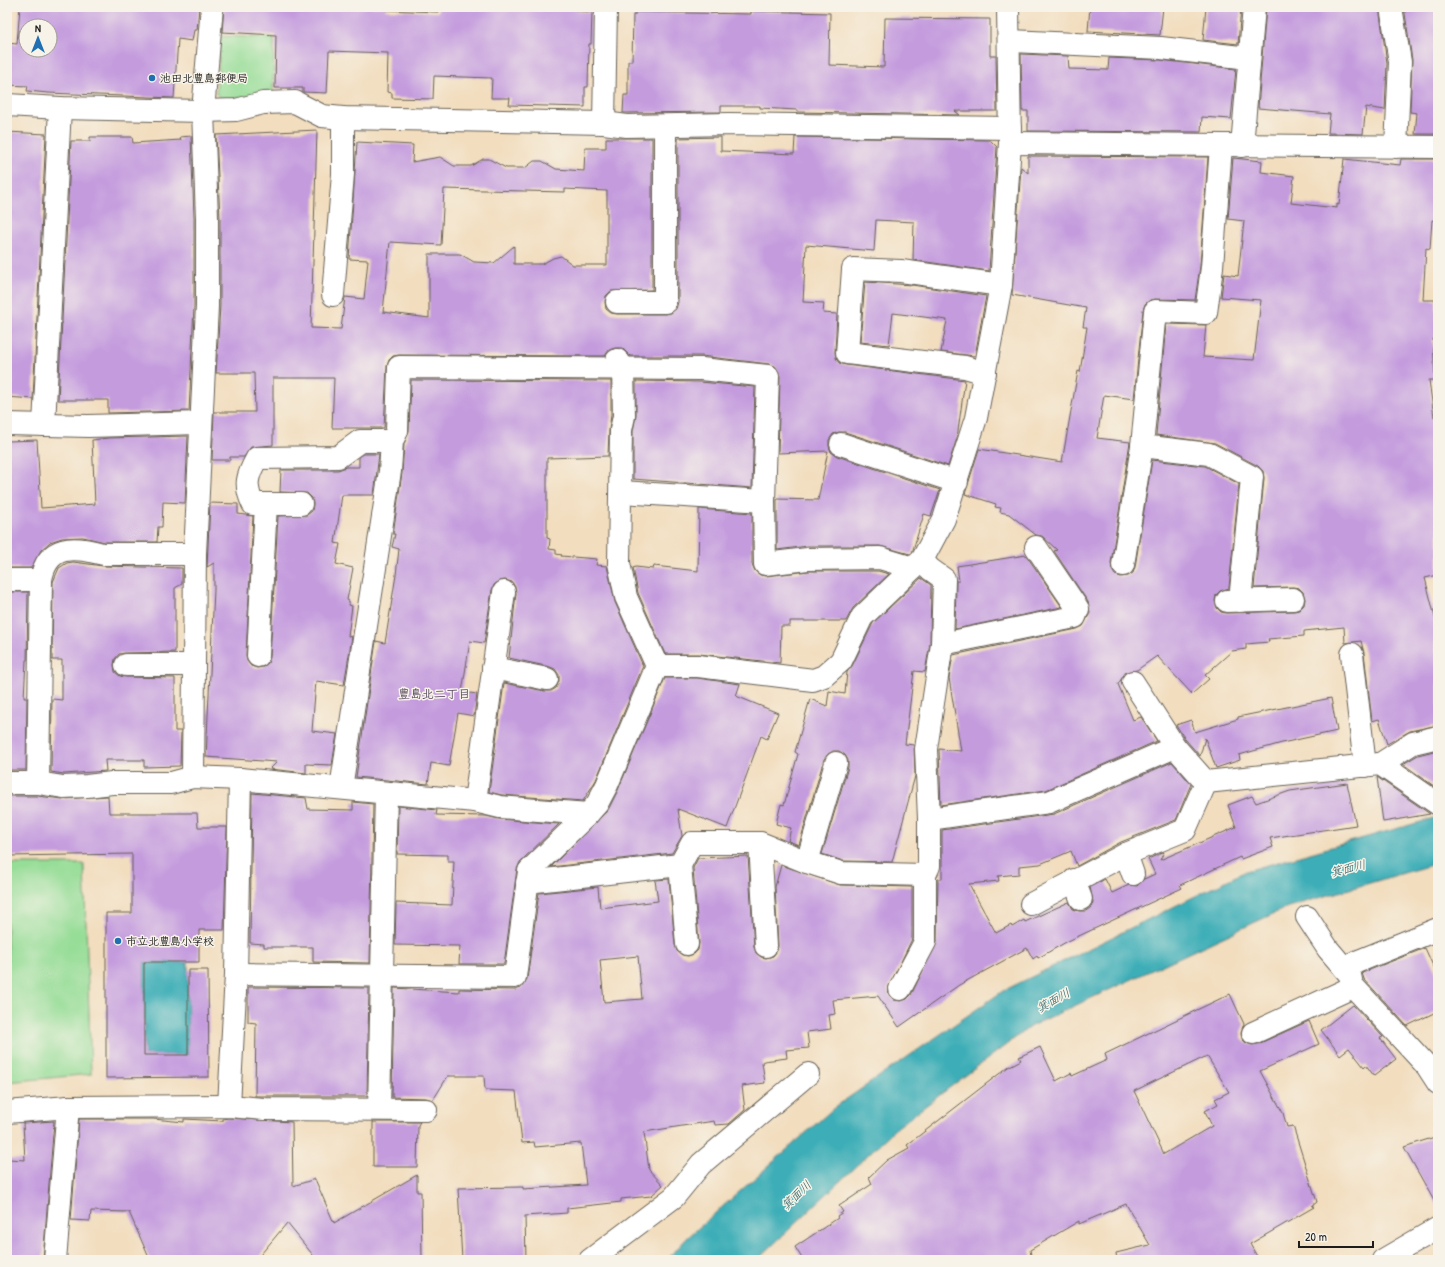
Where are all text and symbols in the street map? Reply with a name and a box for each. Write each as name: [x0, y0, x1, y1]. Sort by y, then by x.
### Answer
north arrow: [18, 18, 58, 58]
text: N: [35, 21, 41, 35]
place label: 池田北豊島郵便局: [160, 71, 248, 85]
marker: 池田北豊島郵便局: [147, 73, 157, 83]
district label: 豊島北二丁目: [398, 685, 470, 702]
water label: 箕面川: [1328, 855, 1368, 881]
place label: 市立北豊島小学校: [126, 934, 214, 948]
marker: 市立北豊島小学校: [113, 936, 123, 946]
water label: 箕面川: [1033, 984, 1073, 1016]
water label: 箕面川: [777, 1176, 815, 1214]
scale bar: [1299, 1223, 1373, 1249]
text: 20 m: [1305, 1228, 1327, 1245]

